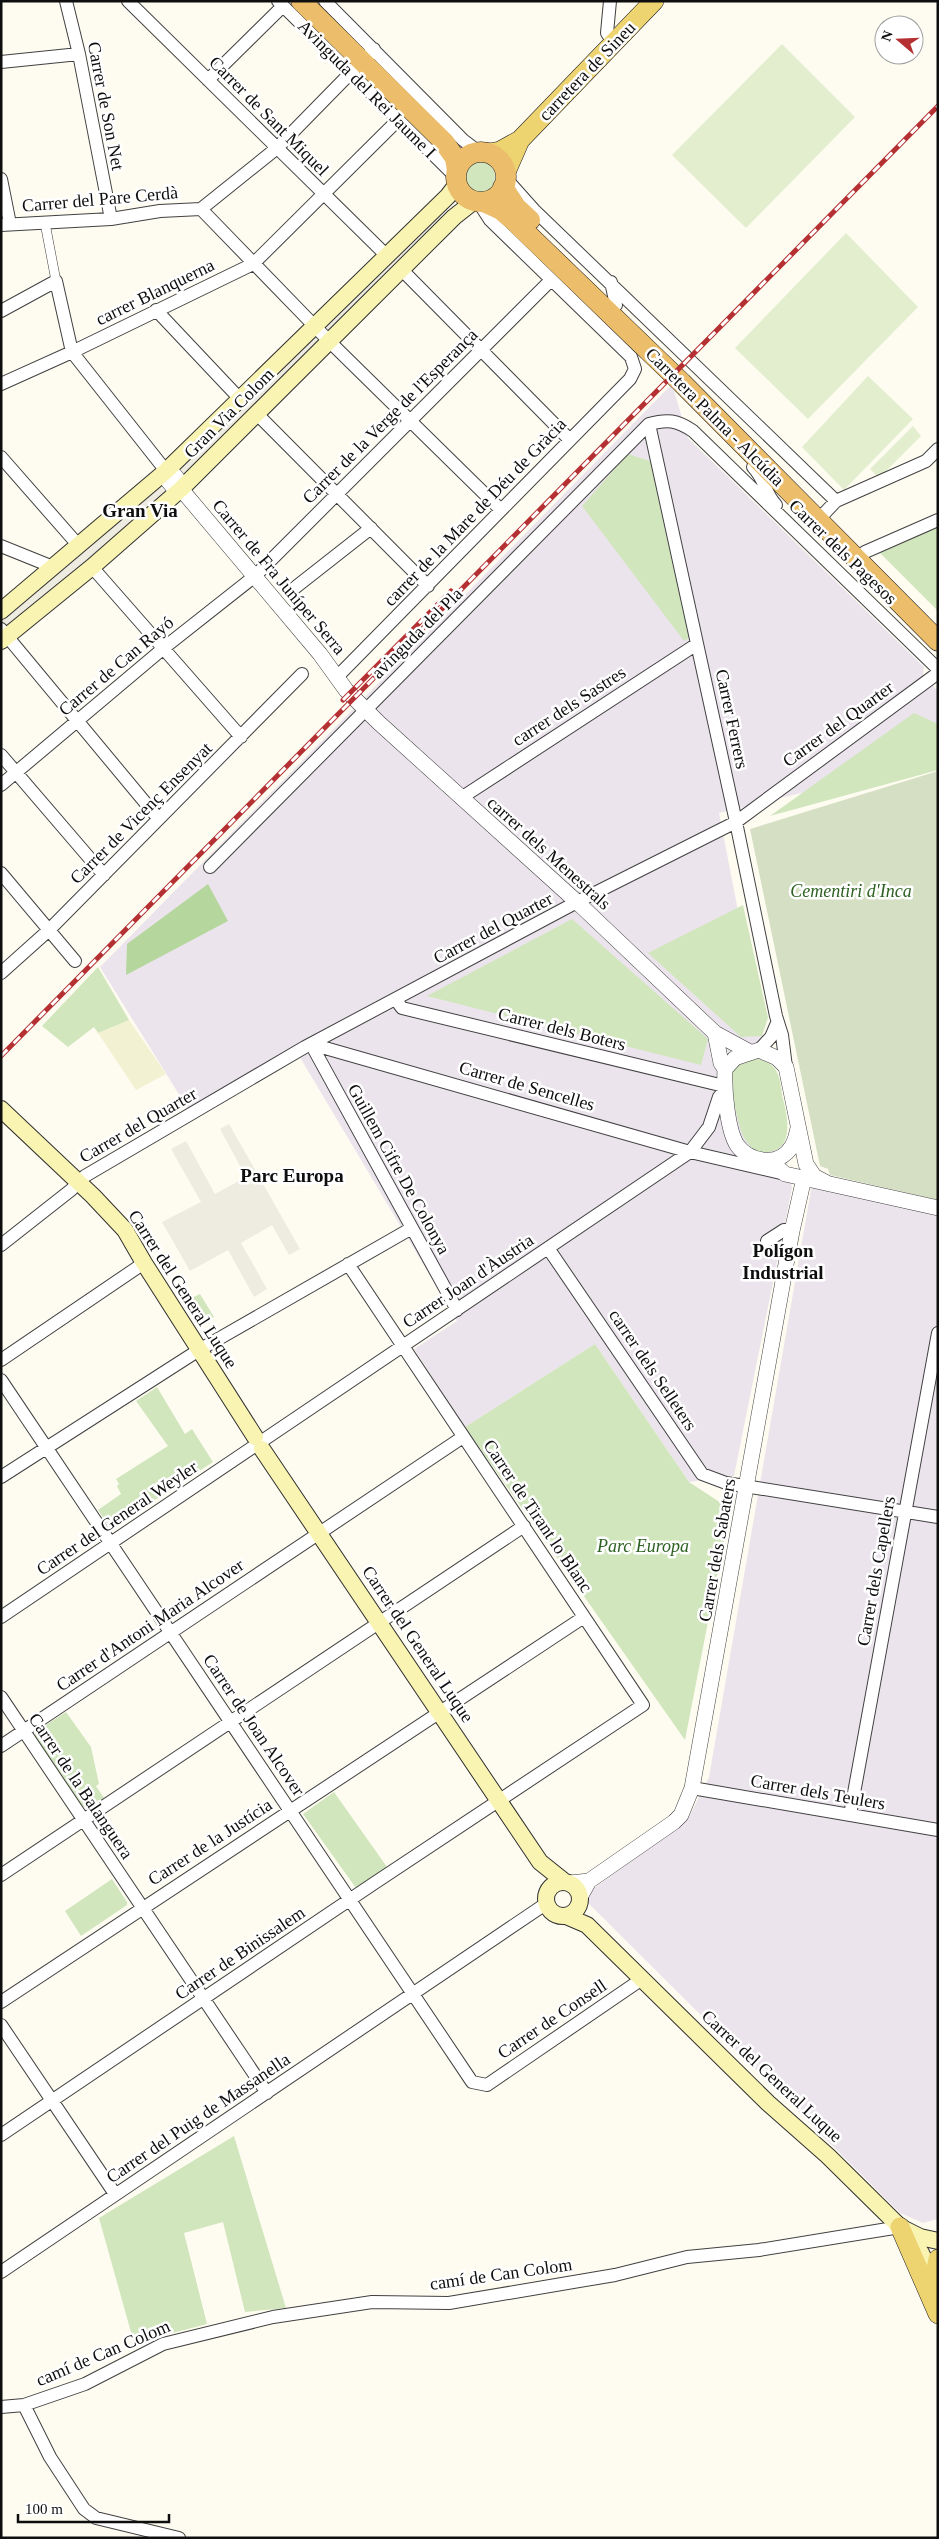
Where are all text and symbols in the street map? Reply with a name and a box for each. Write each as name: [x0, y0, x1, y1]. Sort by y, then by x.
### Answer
north arrow: [874, 15, 924, 65]
street label: Avinguda del Rei Jaume I: [294, 16, 440, 162]
street label: carretera de Sineu: [535, 17, 639, 125]
text: N: [878, 29, 896, 43]
street label: Carrer de Son Net: [84, 40, 128, 172]
street label: Carrer de Sant Miquel: [205, 52, 333, 180]
street label: Carrer del Pare Cerdà: [21, 182, 179, 216]
street label: carrer Blanquerna: [92, 255, 218, 329]
street label: Carrer de la Verge de l'Esperança: [298, 324, 482, 508]
street label: Carretera Palma - Alcúdia: [642, 344, 788, 490]
street label: Gran Via Colom: [180, 364, 278, 462]
street label: carrer de la Mare de Déu de Gràcia: [380, 414, 570, 610]
street label: Carrer dels Pagesos: [785, 495, 901, 609]
street label: Carrer de Fra Juníper Serra: [208, 496, 350, 658]
district label: Gran Via: [102, 500, 178, 521]
street label: avinguda del Pla: [368, 584, 466, 682]
street label: Carrer de Can Rayó: [55, 612, 177, 720]
street label: carrer dels Sastres: [509, 662, 629, 750]
street label: Carrer Ferrers: [712, 667, 752, 771]
street label: Carrer del Quarter: [779, 677, 897, 771]
street label: Carrer de Vicenç Ensenyat: [66, 738, 216, 888]
street label: carrer dels Menestrals: [483, 792, 615, 914]
park label: Cementiri d'Inca: [790, 881, 912, 901]
street label: Carrer del Quarter: [430, 888, 556, 968]
street label: Carrer dels Boters: [496, 1003, 628, 1055]
street label: Carrer de Sencelles: [457, 1057, 597, 1115]
street label: Guillem Cifre De Colonya: [344, 1080, 454, 1258]
street label: Carrer del Quarter: [76, 1083, 200, 1167]
district label: Parc Europa: [240, 1165, 344, 1186]
street label: Carrer del General Luque: [124, 1206, 242, 1372]
street label: Carrer Joan d'Àustria: [398, 1229, 537, 1332]
district label: Polígon Industrial: [742, 1240, 824, 1283]
street label: carrer dels Selleters: [605, 1306, 701, 1434]
street label: Carrer de Tirant lo Blanc: [479, 1436, 597, 1596]
street label: Carrer del General Weyler: [33, 1457, 201, 1579]
street label: Carrer dels Sabaters: [695, 1477, 739, 1623]
street label: Carrer dels Capellers: [853, 1494, 899, 1648]
park label: Parc Europa: [596, 1536, 689, 1556]
street label: Carrer d'Antoni Maria Alcover: [53, 1555, 247, 1695]
street label: Carrer del General Luque: [358, 1562, 478, 1726]
street label: Carrer de Joan Alcover: [199, 1650, 309, 1800]
street label: Carrer de la Balanguera: [25, 1709, 137, 1863]
street label: Carrer dels Teulers: [749, 1770, 887, 1814]
street label: Carrer de la Justícia: [144, 1795, 276, 1889]
street label: Carrer de Binissalem: [171, 1902, 309, 2004]
street label: Carrer de Consell: [494, 1975, 610, 2063]
street label: Carrer del General Luque: [698, 2006, 846, 2146]
street label: Carrer del Puig de Massanella: [102, 2049, 294, 2187]
street label: camí de Can Colom: [429, 2254, 573, 2294]
street label: camí de Can Colom: [33, 2316, 173, 2390]
scale bar: [18, 2492, 169, 2524]
text: 100 m: [25, 2501, 63, 2517]

